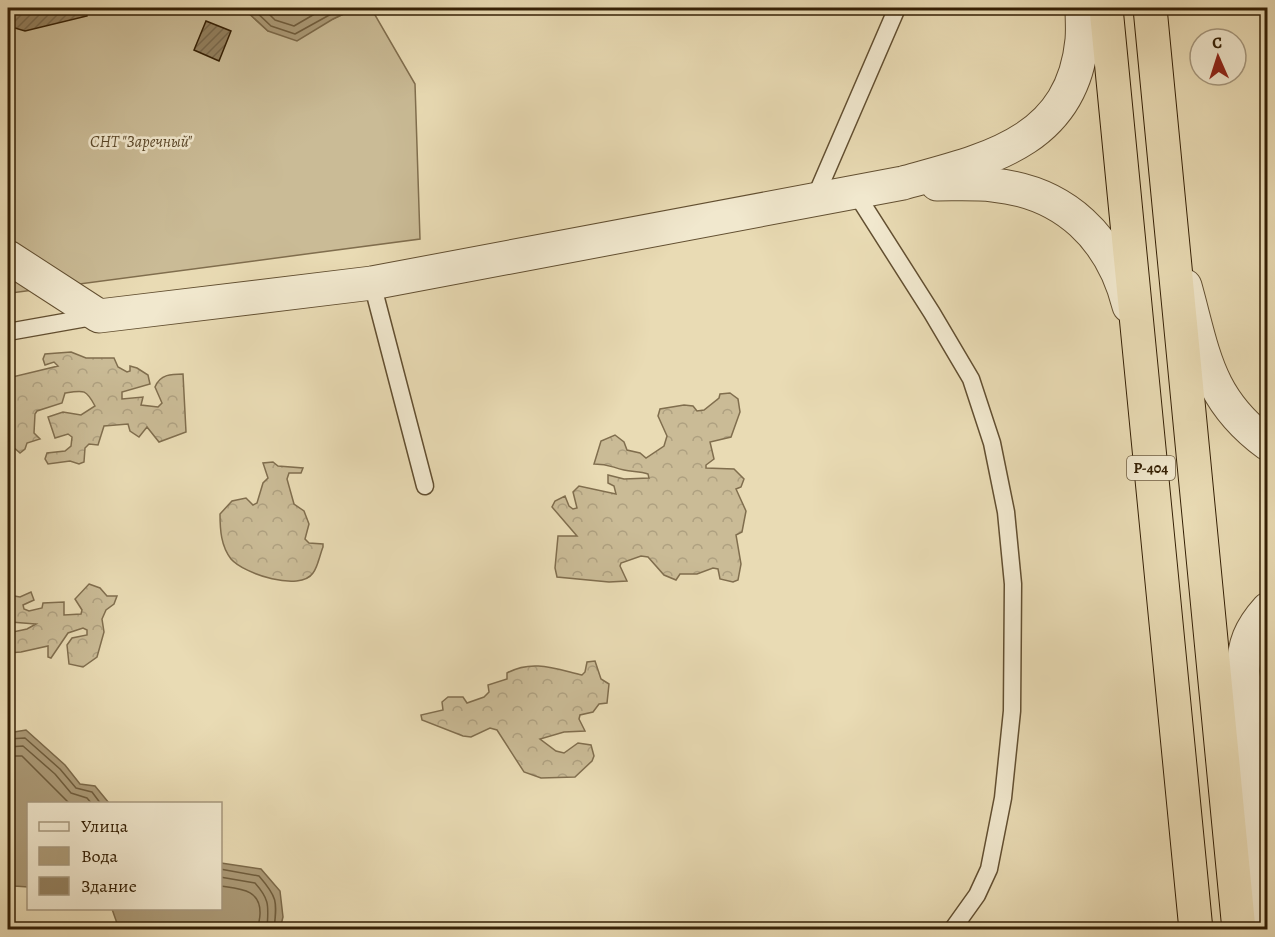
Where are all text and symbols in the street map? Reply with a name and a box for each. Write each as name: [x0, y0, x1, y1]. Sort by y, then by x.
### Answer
north arrow: [1188, 27, 1248, 87]
text: С: [1212, 32, 1223, 54]
park label: СНТ "Заречный": [90, 131, 192, 153]
road number: Р-404: [1127, 456, 1175, 480]
legend: [27, 802, 222, 910]
text: Улица: [81, 814, 129, 838]
text: Вода: [81, 844, 119, 868]
text: Здание: [81, 874, 137, 898]

